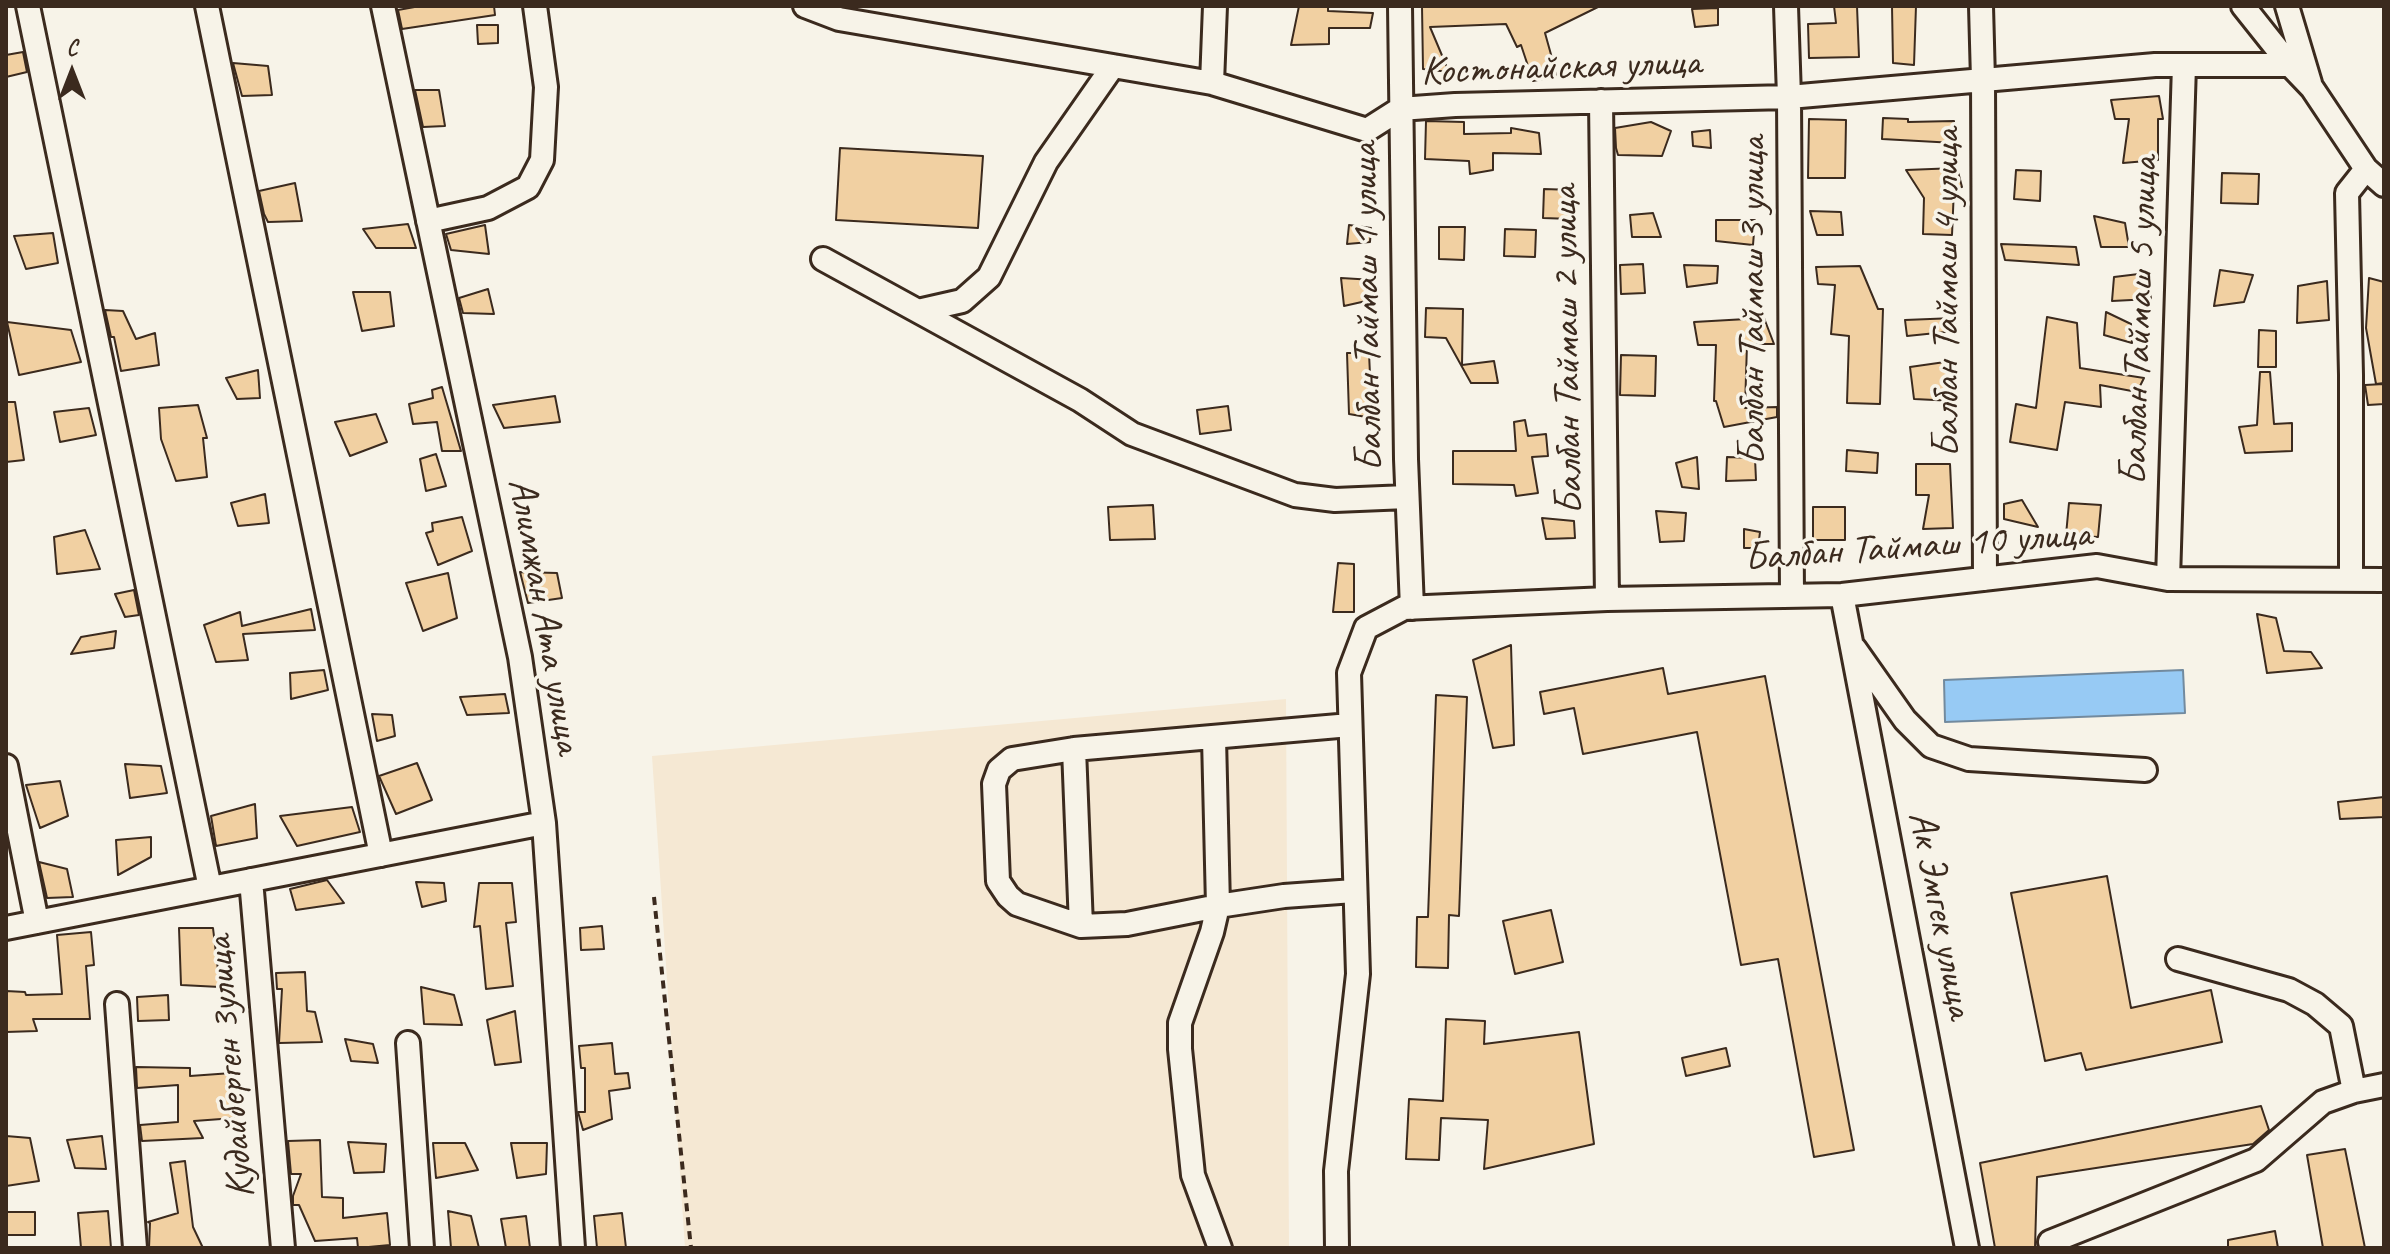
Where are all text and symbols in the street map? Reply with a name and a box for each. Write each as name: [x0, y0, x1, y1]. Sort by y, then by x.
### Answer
north arrow: [32, 32, 112, 112]
text: С: [67, 34, 77, 62]
street label: Костонайская улица: [1420, 39, 1702, 97]
street label: Балбан Таймаш 4 улица: [1924, 128, 1972, 458]
street label: Балбан Таймаш 3 улица: [1730, 136, 1778, 466]
street label: Балбан Таймаш 1 улица: [1341, 142, 1395, 472]
street label: Балбан Таймаш 5 улица: [2110, 156, 2170, 486]
street label: Балбан Таймаш 2 улица: [1541, 185, 1595, 515]
street label: Алимжан Ата улица: [496, 475, 592, 757]
street label: Балбан Таймаш 10 улица: [1743, 511, 2093, 583]
street label: Ак Эмгек улица: [1896, 808, 1984, 1022]
street label: Кудайберген 3улица: [196, 934, 266, 1200]

